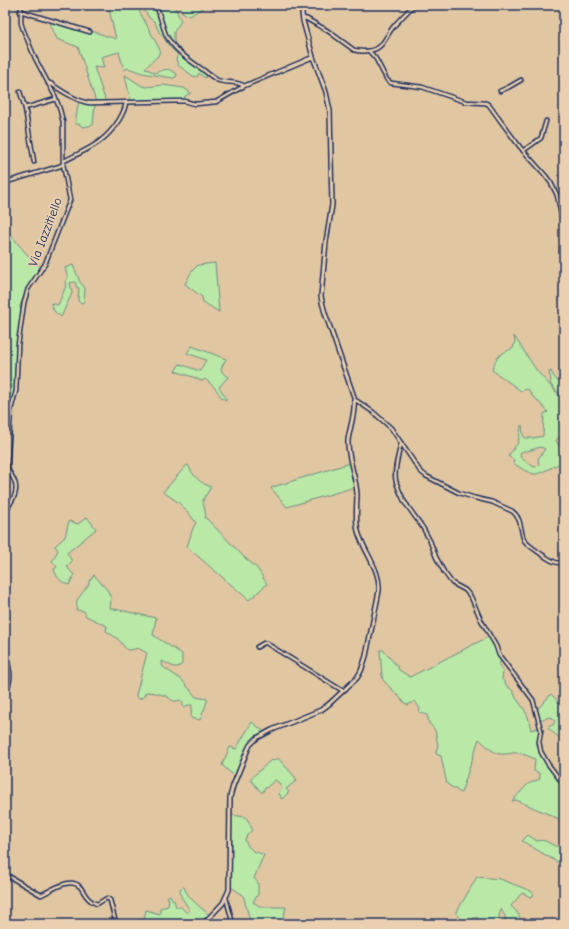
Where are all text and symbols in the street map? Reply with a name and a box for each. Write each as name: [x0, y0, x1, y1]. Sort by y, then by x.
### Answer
street label: Via Iazzitiello: [25, 195, 65, 269]

